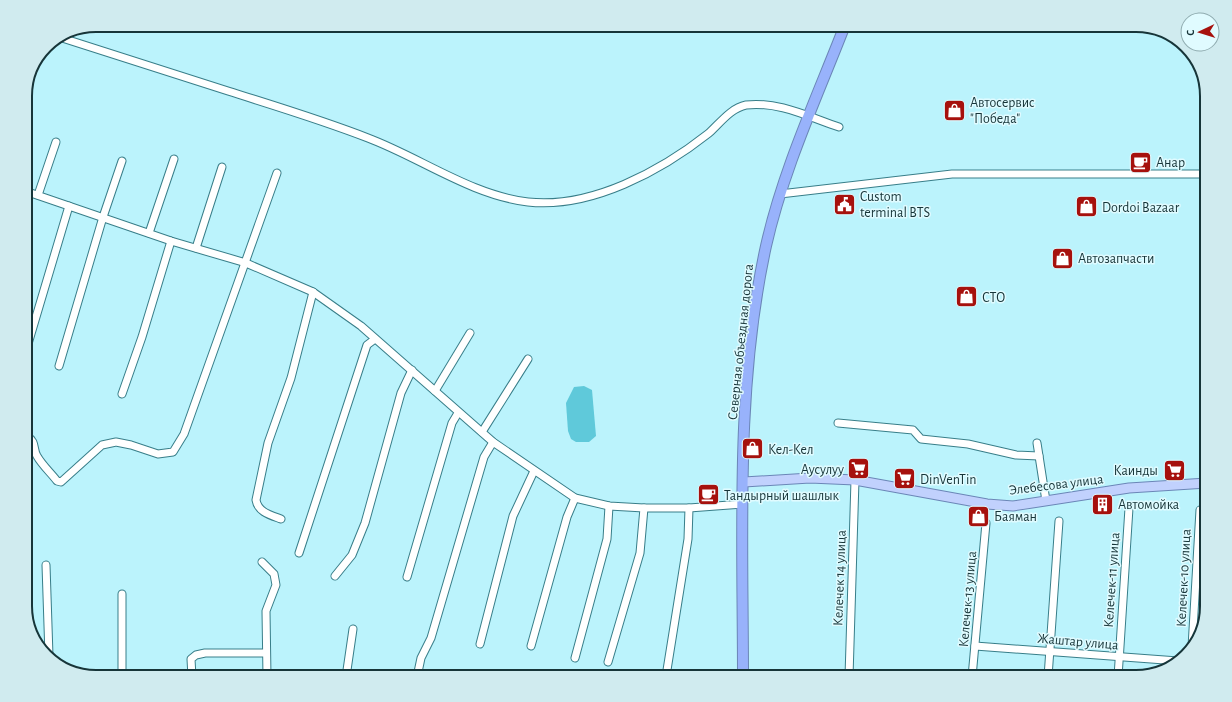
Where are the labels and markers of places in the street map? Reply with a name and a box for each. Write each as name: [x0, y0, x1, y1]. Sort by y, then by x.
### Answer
place label: Автосервис "Победа": [970, 96, 1035, 126]
shop icon: Автосервис "Победа": [942, 97, 968, 123]
cafe icon: Анар: [1128, 149, 1154, 175]
place label: Анар: [1156, 156, 1185, 170]
place label: Custom terminal BTS: [860, 190, 930, 220]
public building icon: Custom terminal BTS: [831, 191, 857, 217]
shop icon: Dordoi Bazaar: [1073, 194, 1099, 220]
place label: Dordoi Bazaar: [1102, 201, 1180, 215]
shop icon: Автозапчасти: [1050, 245, 1076, 271]
place label: Автозапчасти: [1078, 252, 1154, 266]
shop icon: СТО: [953, 284, 979, 310]
place label: СТО: [982, 291, 1005, 305]
shop icon: Кел-Кел: [739, 436, 765, 462]
place label: Кел-Кел: [768, 443, 813, 457]
supermarket icon: Аусулуу: [846, 456, 872, 482]
supermarket icon: Каинды: [1161, 457, 1187, 483]
place label: Аусулуу: [801, 463, 844, 477]
place label: Каинды: [1113, 464, 1158, 478]
supermarket icon: DinVenTin: [891, 466, 917, 492]
place label: DinVenTin: [920, 473, 977, 487]
cafe icon: Тандырный шашлык: [695, 482, 721, 508]
place label: Тандырный шашлык: [724, 489, 840, 503]
building icon: Автомойка: [1089, 491, 1115, 517]
place label: Автомойка: [1118, 498, 1180, 512]
shop icon: Баяман: [966, 503, 992, 529]
place label: Баяман: [994, 510, 1037, 524]

